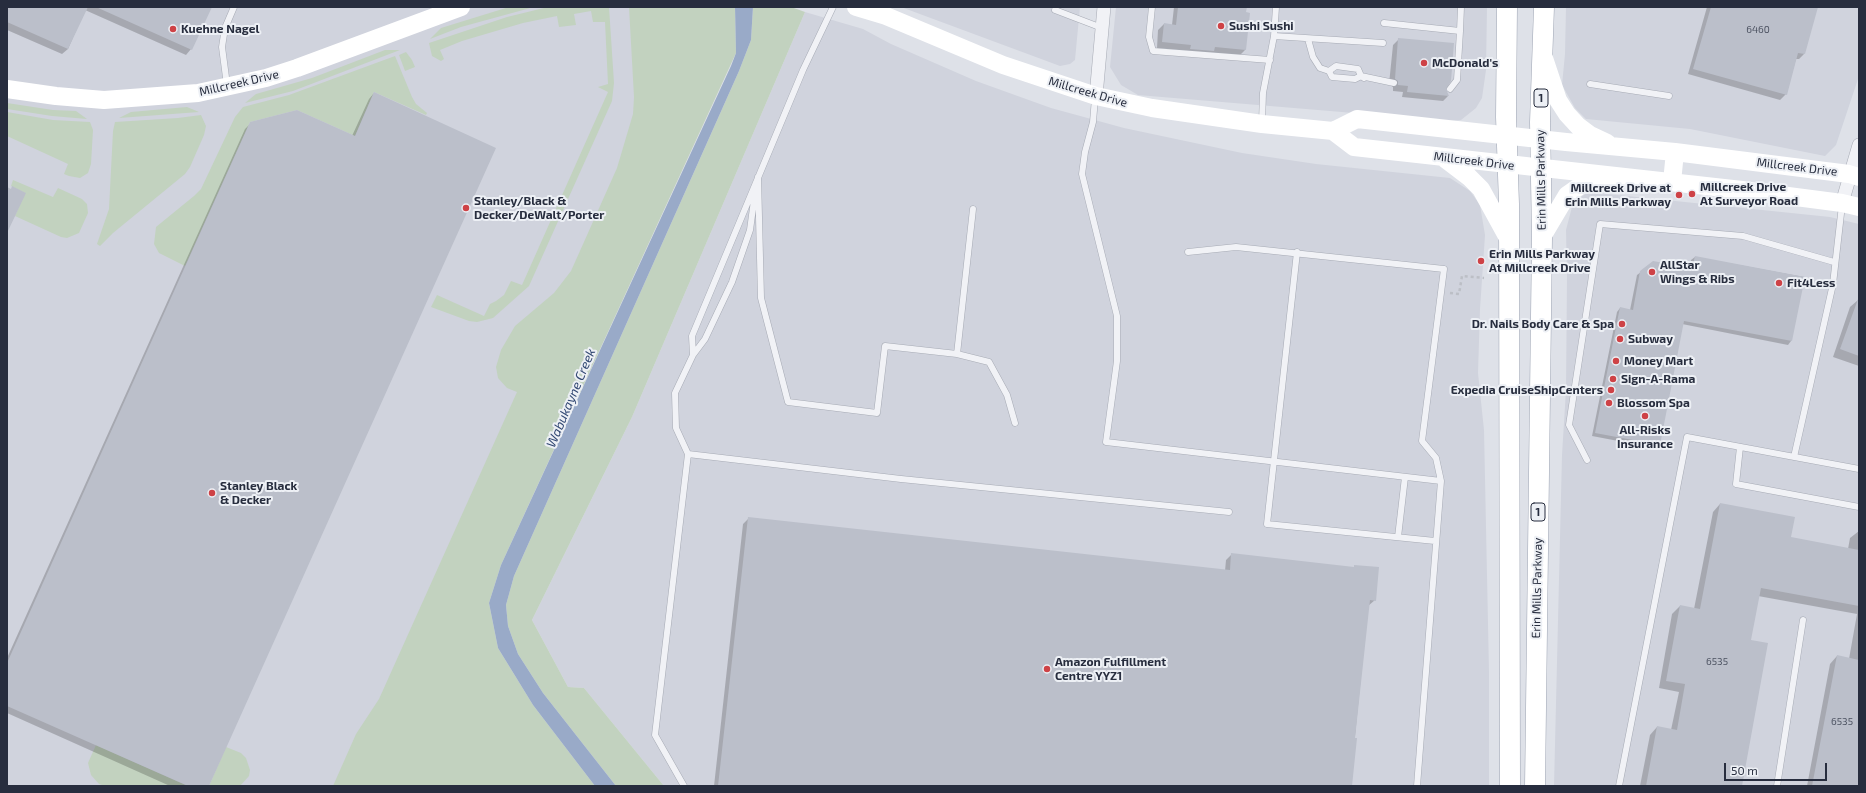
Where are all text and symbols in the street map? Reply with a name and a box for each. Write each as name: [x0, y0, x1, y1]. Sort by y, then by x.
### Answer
place label: Sushi Sushi: [1229, 19, 1294, 33]
marker: Sushi Sushi: [1216, 21, 1226, 31]
place label: Kuehne Nagel: [181, 22, 259, 36]
marker: Kuehne Nagel: [168, 24, 178, 34]
house number: 6460: [1746, 24, 1770, 36]
place label: McDonald's: [1432, 56, 1498, 70]
marker: McDonald's: [1419, 58, 1429, 68]
street label: Millcreek Drive: [198, 67, 280, 99]
street label: Millcreek Drive: [1047, 74, 1129, 110]
road number: 1: [1534, 89, 1548, 107]
street label: Erin Mills Parkway: [1533, 129, 1549, 231]
street label: Millcreek Drive: [1433, 149, 1515, 173]
street label: Millcreek Drive: [1756, 155, 1838, 179]
place label: Millcreek Drive At Surveyor Road: [1700, 180, 1798, 208]
place label: Millcreek Drive at Erin Mills Parkway: [1565, 181, 1671, 209]
marker: Millcreek Drive At Surveyor Road: [1687, 189, 1697, 199]
marker: Millcreek Drive at Erin Mills Parkway: [1674, 190, 1684, 200]
place label: Stanley/Black & Decker/DeWalt/Porter: [474, 194, 604, 222]
marker: Stanley/Black & Decker/DeWalt/Porter: [461, 203, 471, 213]
place label: Erin Mills Parkway At Millcreek Drive: [1489, 247, 1595, 275]
marker: Erin Mills Parkway At Millcreek Drive: [1476, 256, 1486, 266]
place label: AllStar Wings & Ribs: [1660, 258, 1735, 286]
marker: AllStar Wings & Ribs: [1647, 267, 1657, 277]
place label: Fit4Less: [1787, 276, 1835, 290]
marker: Fit4Less: [1774, 278, 1784, 288]
place label: Dr. Nails Body Care & Spa: [1472, 317, 1614, 331]
marker: Dr. Nails Body Care & Spa: [1617, 319, 1627, 329]
place label: Subway: [1628, 332, 1673, 346]
marker: Subway: [1615, 334, 1625, 344]
water label: Wabukayne Creek: [543, 346, 599, 450]
place label: Money Mart: [1624, 354, 1693, 368]
marker: Money Mart: [1611, 356, 1621, 366]
place label: Sign-A-Rama: [1621, 372, 1695, 386]
marker: Sign-A-Rama: [1608, 374, 1618, 384]
place label: Expedia CruiseShipCenters: [1451, 383, 1603, 397]
marker: Expedia CruiseShipCenters: [1606, 385, 1616, 395]
place label: Blossom Spa: [1617, 396, 1690, 410]
marker: Blossom Spa: [1604, 398, 1614, 408]
marker: All-Risks Insurance: [1640, 411, 1650, 421]
place label: All-Risks Insurance: [1617, 423, 1673, 451]
place label: Stanley Black & Decker: [220, 479, 297, 507]
marker: Stanley Black & Decker: [207, 488, 217, 498]
road number: 1: [1531, 503, 1545, 521]
street label: Erin Mills Parkway: [1529, 537, 1545, 639]
place label: Amazon Fulfillment Centre YYZ1: [1055, 655, 1166, 683]
house number: 6535: [1706, 656, 1728, 668]
marker: Amazon Fulfillment Centre YYZ1: [1042, 664, 1052, 674]
house number: 6535: [1831, 716, 1853, 728]
scale bar: [1726, 755, 1829, 781]
text: 50 m: [1731, 763, 1758, 777]

